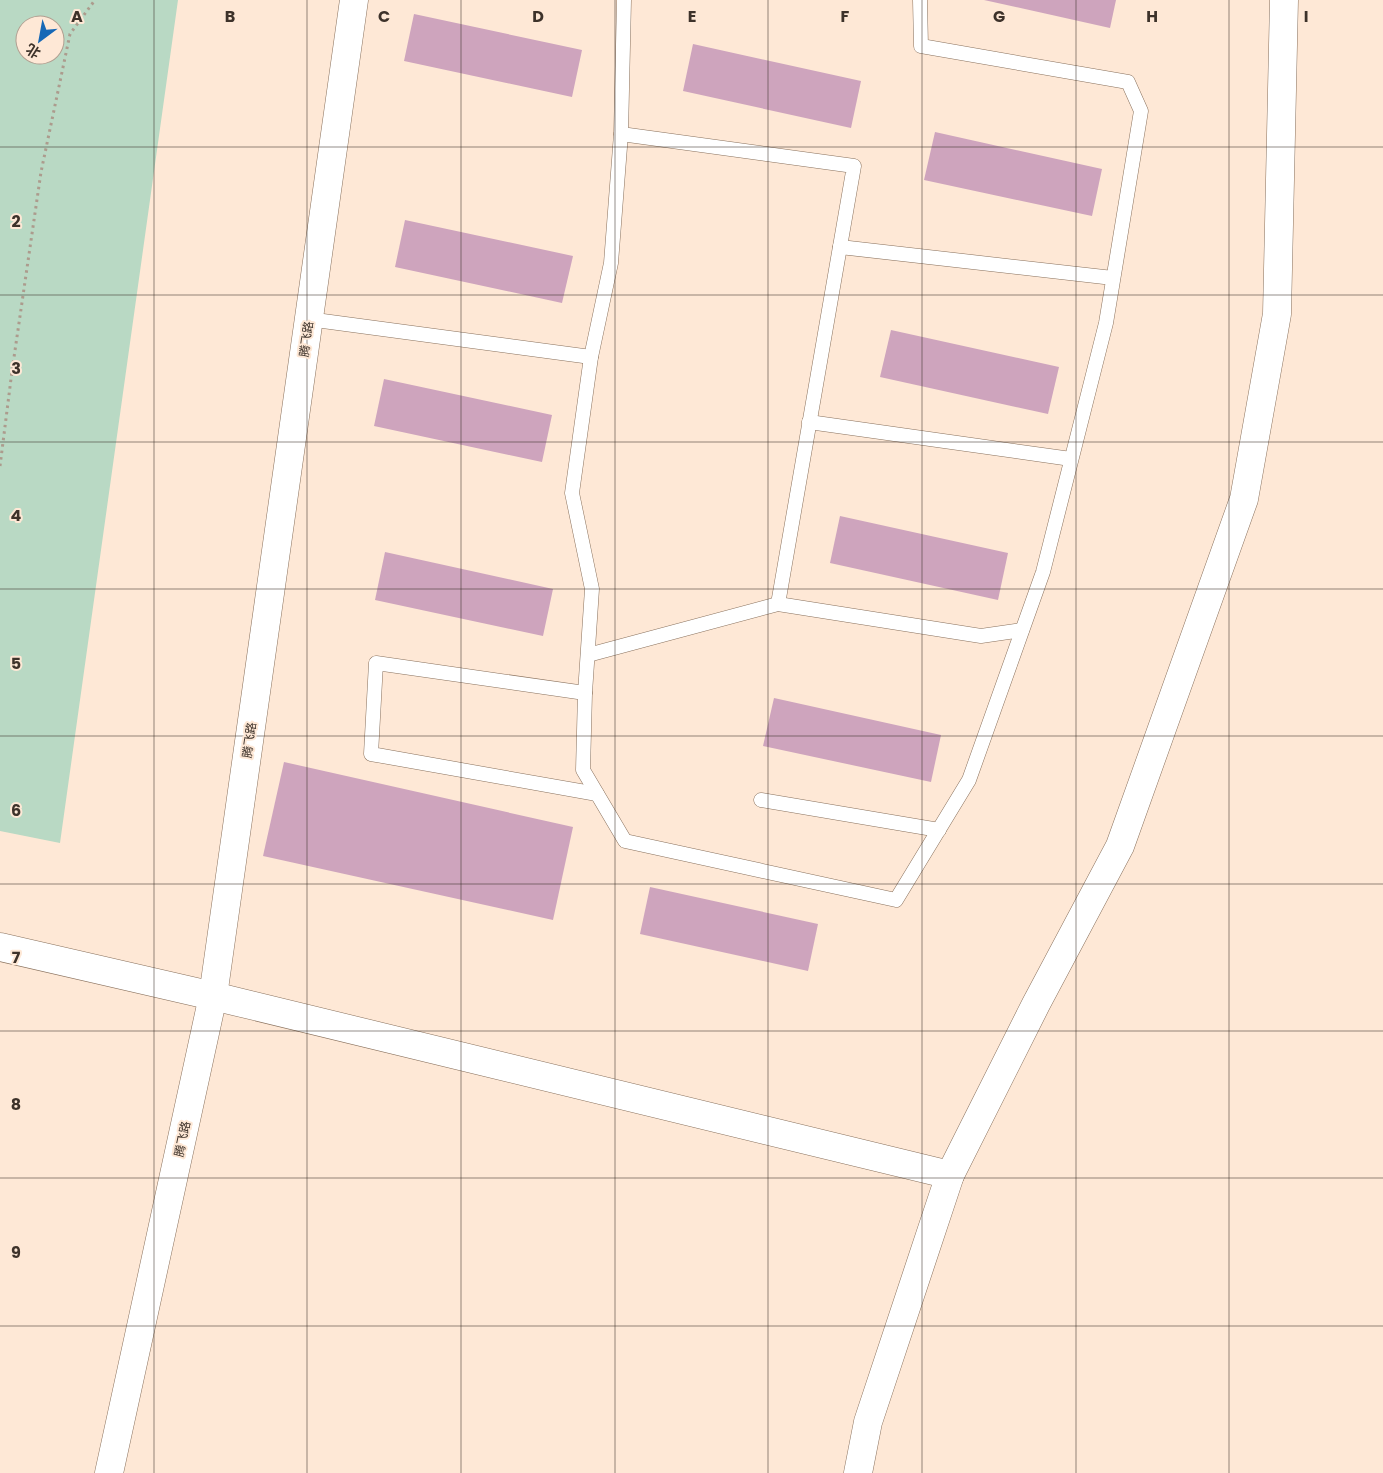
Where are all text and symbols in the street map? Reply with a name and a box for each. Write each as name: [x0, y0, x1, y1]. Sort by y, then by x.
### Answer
text: A: [71, 5, 83, 28]
text: B: [225, 5, 235, 28]
text: C: [378, 5, 390, 28]
text: D: [532, 5, 544, 28]
text: E: [688, 5, 696, 28]
text: F: [841, 5, 850, 28]
text: G: [993, 5, 1005, 28]
text: H: [1146, 5, 1158, 28]
text: I: [1304, 5, 1308, 28]
north arrow: [15, 15, 65, 65]
text: 北: [22, 39, 44, 63]
text: 2: [11, 210, 21, 233]
street label: 腾飞路: [295, 320, 317, 358]
text: 3: [11, 357, 21, 380]
text: 4: [11, 504, 22, 527]
text: 5: [11, 652, 21, 675]
street label: 腾飞路: [238, 721, 260, 759]
text: 6: [11, 799, 21, 822]
text: 7: [12, 946, 21, 969]
text: 8: [11, 1093, 21, 1116]
street label: 腾飞路: [170, 1120, 194, 1158]
text: 9: [11, 1241, 21, 1264]

